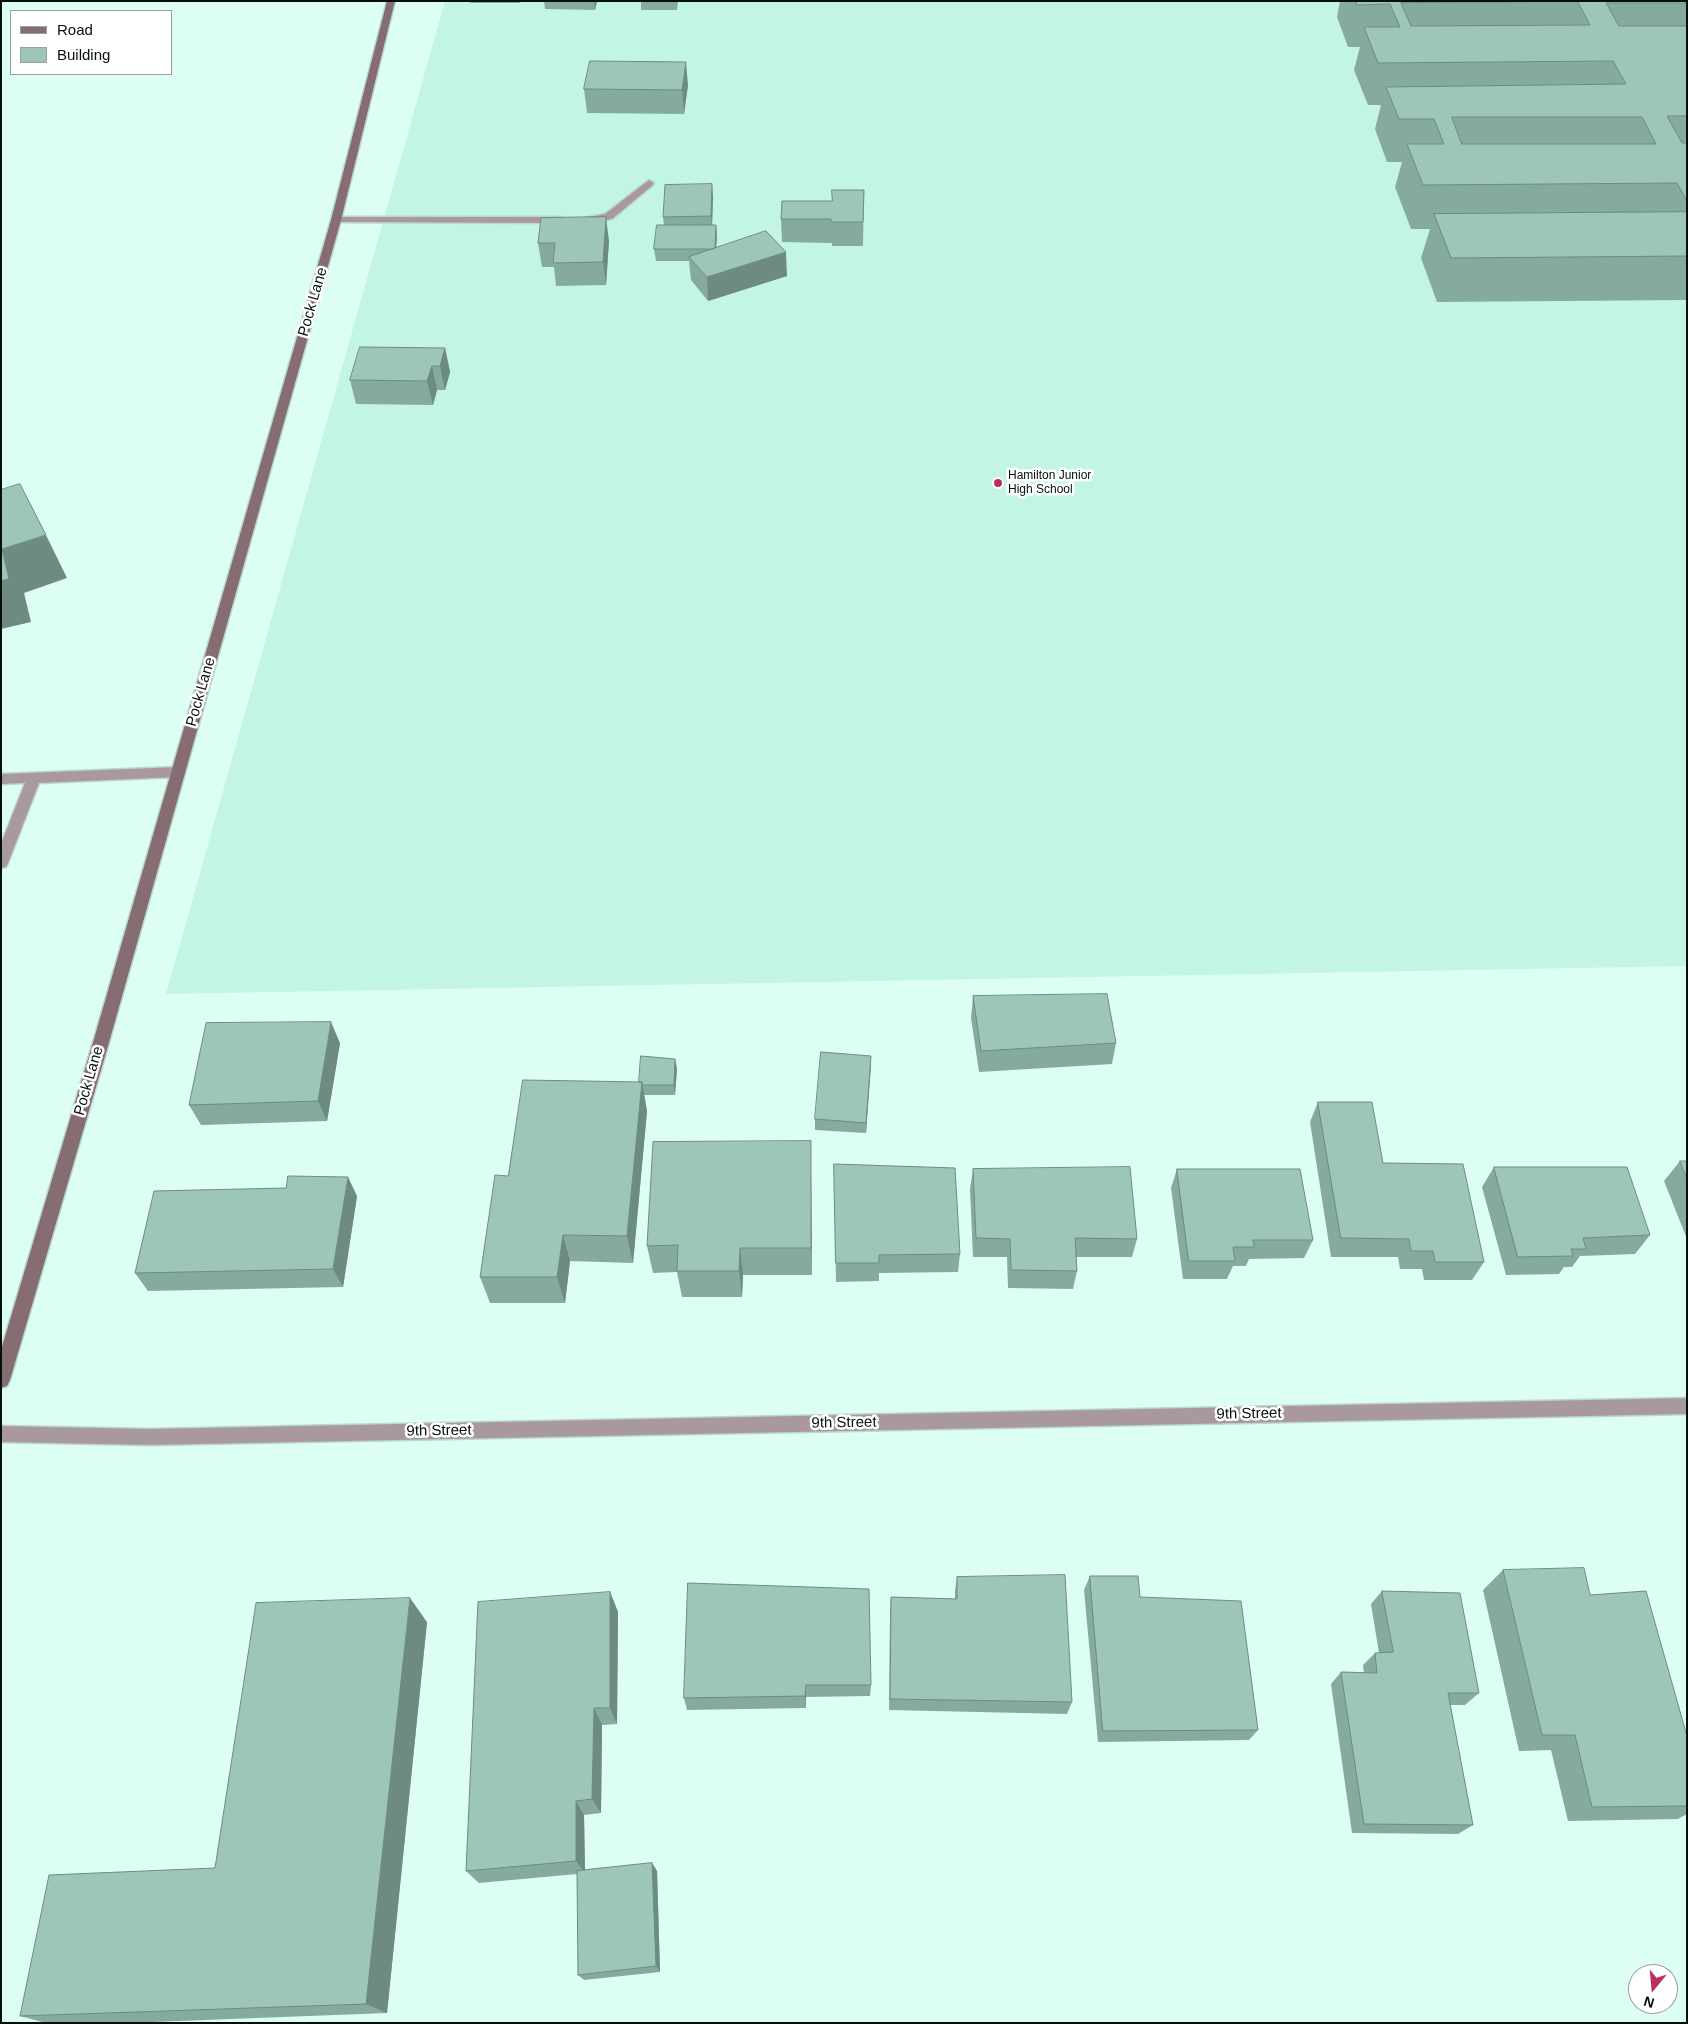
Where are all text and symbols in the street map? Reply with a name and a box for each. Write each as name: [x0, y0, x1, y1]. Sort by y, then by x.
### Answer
legend: [10, 10, 172, 75]
text: Road: [57, 21, 93, 38]
text: Building: [57, 46, 110, 63]
street label: Pock Lane: [295, 265, 331, 339]
place label: Hamilton Junior High School: [1008, 469, 1091, 497]
marker: Hamilton Junior High School: [992, 477, 1004, 489]
street label: Pock Lane: [183, 655, 219, 729]
street label: Pock Lane: [71, 1044, 107, 1118]
street label: 9th Street: [1216, 1404, 1282, 1424]
street label: 9th Street: [811, 1413, 877, 1433]
street label: 9th Street: [406, 1421, 472, 1441]
north arrow: [1628, 1964, 1678, 2014]
text: N: [1642, 1993, 1656, 2012]

